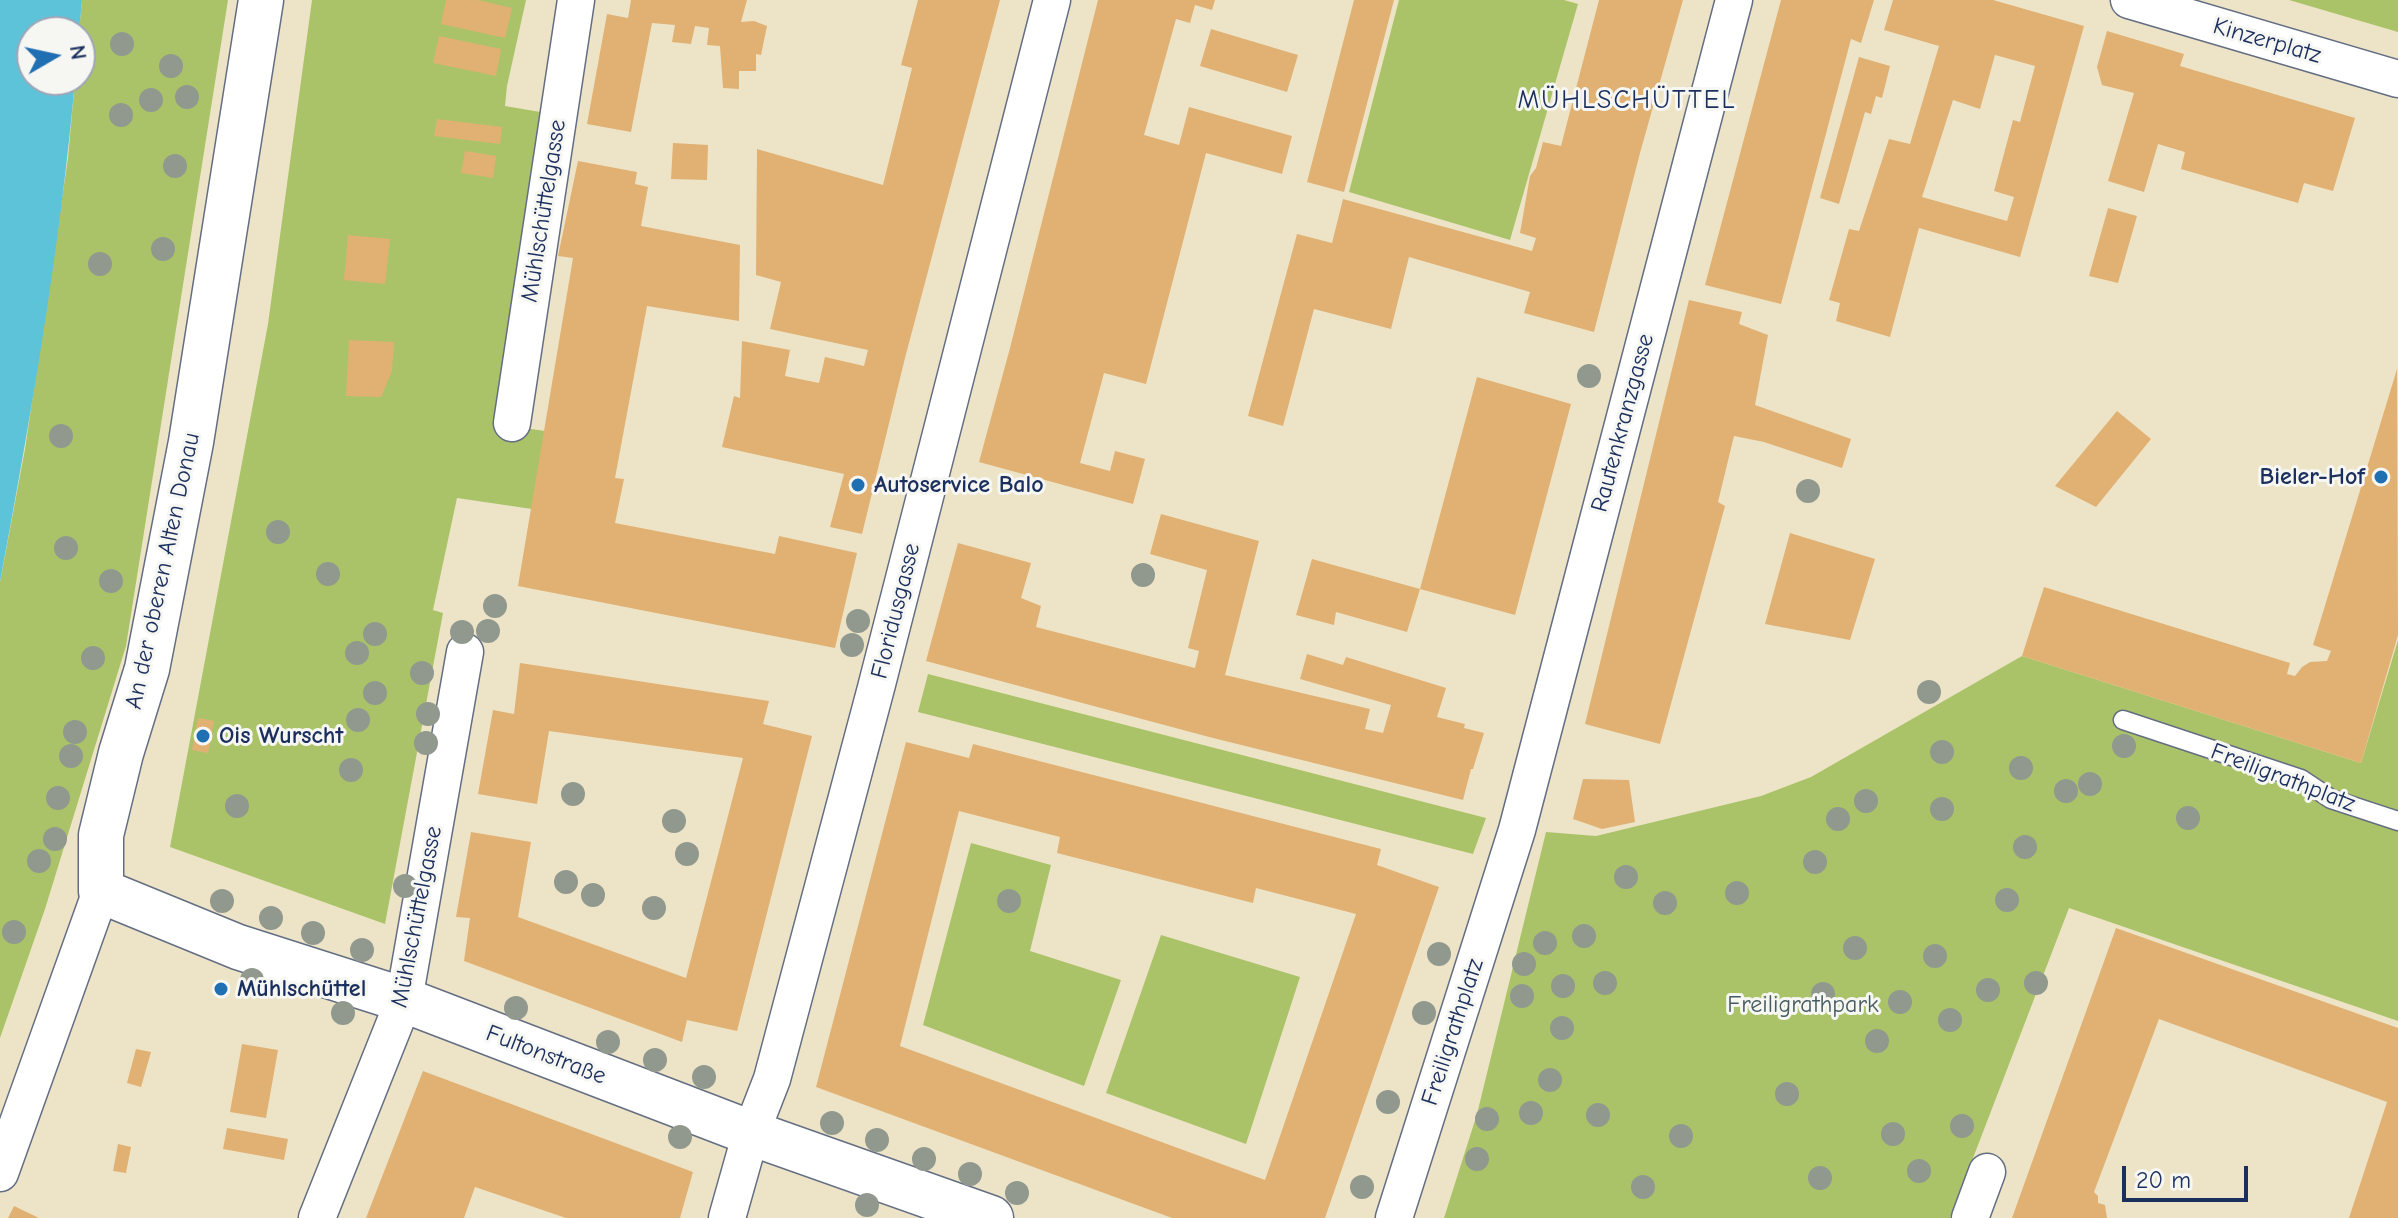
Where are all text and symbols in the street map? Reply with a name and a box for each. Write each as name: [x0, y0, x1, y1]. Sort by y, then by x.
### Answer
street label: Kinzerplatz: [2210, 12, 2324, 70]
north arrow: [16, 16, 96, 96]
text: N: [64, 43, 92, 62]
district label: MÜHLSCHÜTTEL: [1518, 85, 1736, 117]
street label: Mühlschüttelgasse: [515, 118, 573, 304]
street label: Rautenkranzgasse: [1585, 331, 1661, 515]
street label: An der oberen Alten Donau: [120, 430, 206, 712]
place label: Bieler-Hof: [2260, 463, 2365, 491]
marker: Bieler-Hof: [2372, 468, 2390, 486]
place label: Autoservice Balo: [874, 471, 1044, 499]
marker: Autoservice Balo: [849, 476, 867, 494]
street label: Floridusgasse: [865, 540, 927, 682]
place label: Ois Wurscht: [219, 722, 343, 750]
marker: Ois Wurscht: [194, 727, 212, 745]
street label: Freiligrathplatz: [2207, 737, 2359, 819]
street label: Mühlschüttelgasse: [385, 824, 449, 1010]
street label: Freiligrathplatz: [1416, 955, 1490, 1109]
place label: Mühlschüttel: [237, 975, 366, 1003]
marker: Mühlschüttel: [212, 980, 230, 998]
park label: Freiligrathpark: [1727, 991, 1879, 1019]
street label: Fultonstraße: [482, 1019, 610, 1091]
scale bar: [2126, 1150, 2252, 1200]
text: 20 m: [2136, 1166, 2191, 1194]

